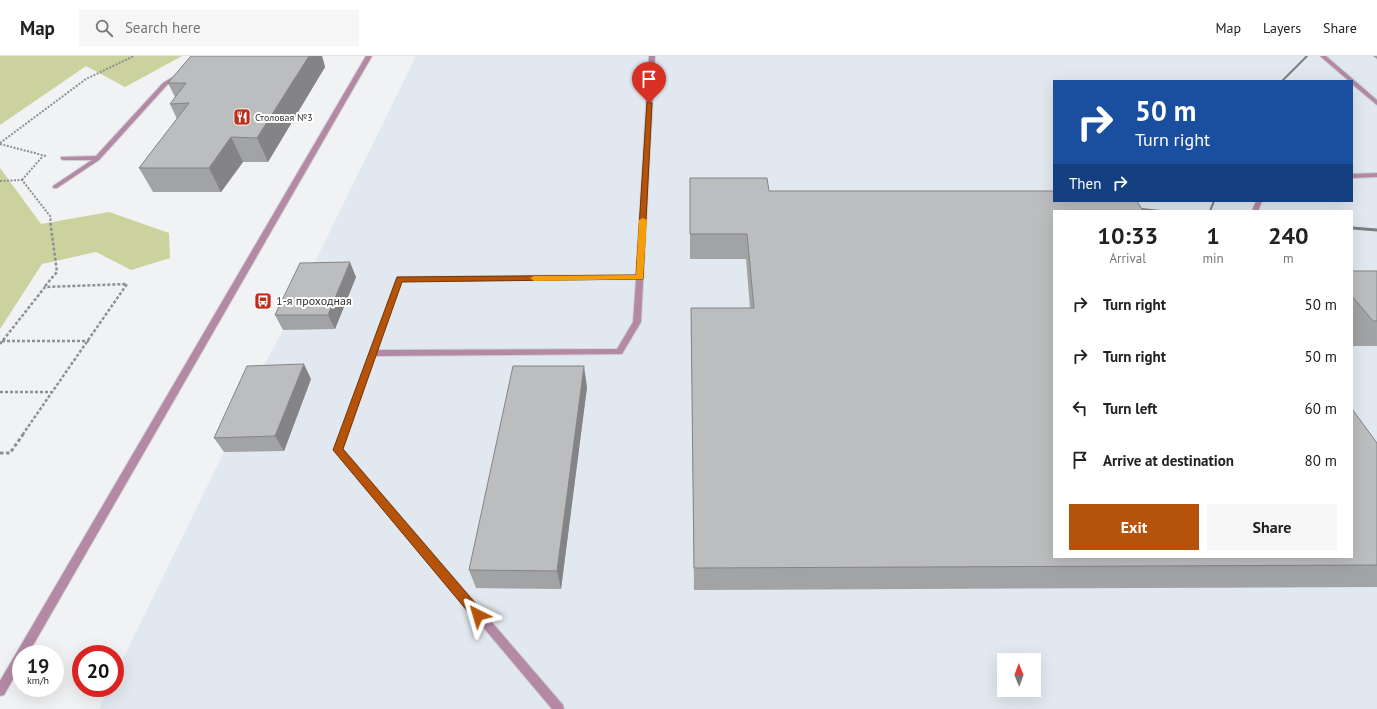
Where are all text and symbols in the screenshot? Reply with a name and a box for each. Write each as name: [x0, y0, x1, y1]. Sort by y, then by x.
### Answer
search box: [79, 10, 359, 46]
text: Map: [20, 16, 55, 40]
icon: search: [93, 17, 115, 39]
text: Search here: [125, 18, 201, 37]
text: Map: [1215, 19, 1241, 37]
text: Layers: [1263, 19, 1301, 37]
text: Share: [1323, 19, 1357, 37]
pin: [632, 62, 666, 103]
icon: arrive: [638, 68, 660, 90]
text: 50 m: [1135, 92, 1196, 129]
icon: right: [1069, 96, 1121, 148]
restaurant icon: Столовая №3: [232, 107, 252, 127]
place label: Столовая №3: [255, 111, 313, 124]
text: Turn right: [1135, 128, 1210, 151]
icon: right: [1109, 172, 1131, 194]
text: Then: [1069, 174, 1101, 193]
text: 10:33: [1097, 220, 1158, 251]
text: 1: [1206, 220, 1220, 251]
text: 240: [1268, 220, 1309, 251]
text: Arrival: [1110, 250, 1146, 267]
text: min: [1202, 250, 1224, 267]
text: m: [1283, 250, 1294, 267]
bus stop icon: 1-я проходная: [253, 291, 273, 311]
place label: 1-я проходная: [276, 293, 352, 308]
icon: right: [1069, 293, 1091, 315]
text: Turn right: [1103, 295, 1166, 314]
text: 50 m: [1304, 295, 1337, 314]
icon: right: [1069, 345, 1091, 367]
text: Turn right: [1103, 347, 1166, 366]
text: 50 m: [1304, 347, 1337, 366]
icon: left: [1069, 397, 1091, 419]
text: Turn left: [1103, 399, 1157, 418]
text: 60 m: [1304, 399, 1337, 418]
icon: arrive: [1069, 449, 1091, 471]
text: Arrive at destination: [1103, 451, 1234, 470]
text: 80 m: [1304, 451, 1337, 470]
button: Exit: [1069, 504, 1199, 550]
button: Share: [1207, 504, 1337, 550]
position arrow: [457, 594, 499, 636]
speed limit sign: 20: [72, 645, 124, 697]
text: 19: [27, 653, 49, 679]
north arrow: [997, 653, 1041, 697]
map controls: [997, 653, 1041, 697]
text: km/h: [27, 674, 49, 687]

